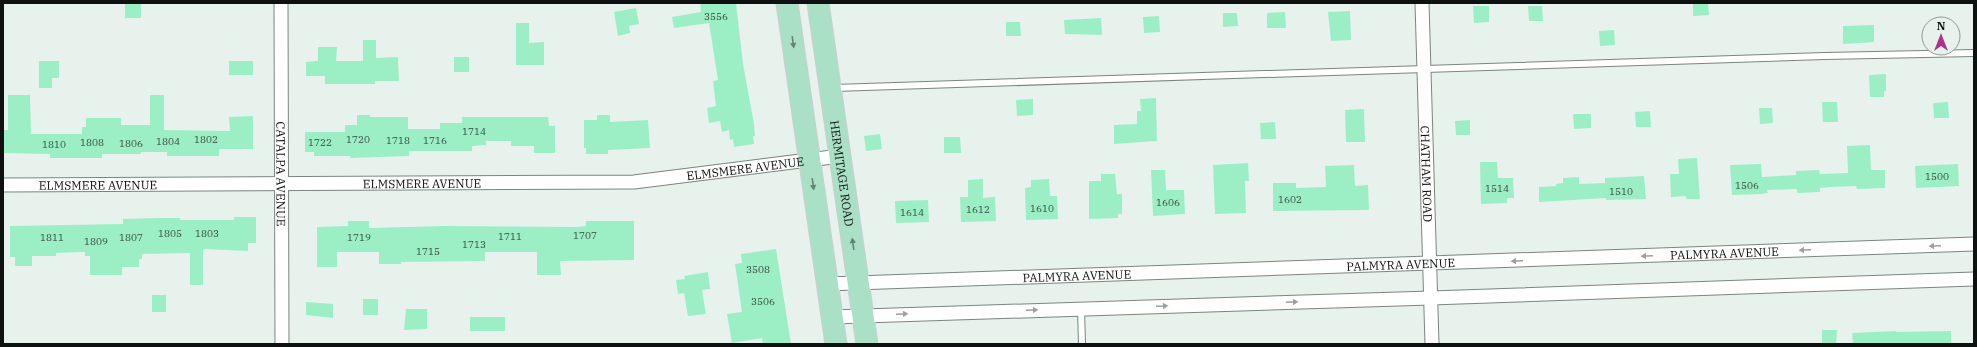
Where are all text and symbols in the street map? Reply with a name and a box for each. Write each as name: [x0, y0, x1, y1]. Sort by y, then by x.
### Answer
house number: 3556: [704, 10, 728, 23]
north arrow: [1921, 16, 1961, 56]
text: N: [1937, 19, 1946, 33]
one-way arrow: [790, 36, 796, 48]
street label: HERMITAGE ROAD: [827, 119, 858, 227]
street label: CATALPA AVENUE: [274, 122, 289, 226]
house number: 1714: [462, 125, 486, 138]
street label: CHATHAM ROAD: [1418, 125, 1436, 222]
house number: 1802: [194, 133, 218, 146]
house number: 1720: [346, 133, 370, 146]
house number: 1718: [386, 134, 410, 147]
house number: 1716: [423, 134, 447, 147]
house number: 1804: [156, 135, 180, 148]
house number: 1808: [80, 136, 104, 149]
house number: 1722: [308, 136, 332, 149]
house number: 1806: [119, 137, 143, 150]
house number: 1810: [42, 138, 66, 151]
street label: ELMSMERE AVENUE: [685, 153, 805, 183]
house number: 1500: [1925, 170, 1949, 183]
street label: ELMSMERE AVENUE: [363, 175, 481, 191]
street label: ELMSMERE AVENUE: [39, 177, 157, 192]
one-way arrow: [810, 178, 816, 190]
house number: 1506: [1735, 179, 1759, 192]
house number: 1514: [1485, 182, 1509, 195]
house number: 1510: [1609, 185, 1633, 198]
house number: 1602: [1278, 193, 1302, 206]
house number: 1606: [1156, 196, 1180, 209]
house number: 1610: [1030, 202, 1054, 215]
house number: 1612: [966, 203, 990, 216]
house number: 1614: [900, 206, 924, 219]
house number: 1805: [158, 227, 182, 240]
house number: 1803: [195, 227, 219, 240]
house number: 1707: [573, 229, 597, 242]
house number: 1711: [498, 230, 522, 243]
house number: 1811: [40, 231, 64, 244]
house number: 1807: [119, 231, 143, 244]
house number: 1719: [347, 231, 371, 244]
house number: 1809: [84, 235, 108, 248]
house number: 1713: [462, 238, 486, 251]
one-way arrow: [850, 238, 856, 250]
one-way arrow: [1929, 242, 1941, 249]
street label: PALMYRA AVENUE: [1670, 243, 1779, 262]
house number: 1715: [416, 245, 440, 258]
one-way arrow: [1799, 247, 1811, 254]
one-way arrow: [1640, 253, 1653, 259]
street label: PALMYRA AVENUE: [1346, 255, 1455, 273]
one-way arrow: [1510, 258, 1523, 264]
house number: 3508: [746, 263, 770, 276]
street label: PALMYRA AVENUE: [1022, 266, 1131, 285]
house number: 3506: [751, 295, 775, 308]
one-way arrow: [1286, 299, 1298, 306]
one-way arrow: [1156, 303, 1168, 310]
one-way arrow: [1026, 307, 1038, 314]
one-way arrow: [896, 311, 908, 318]

